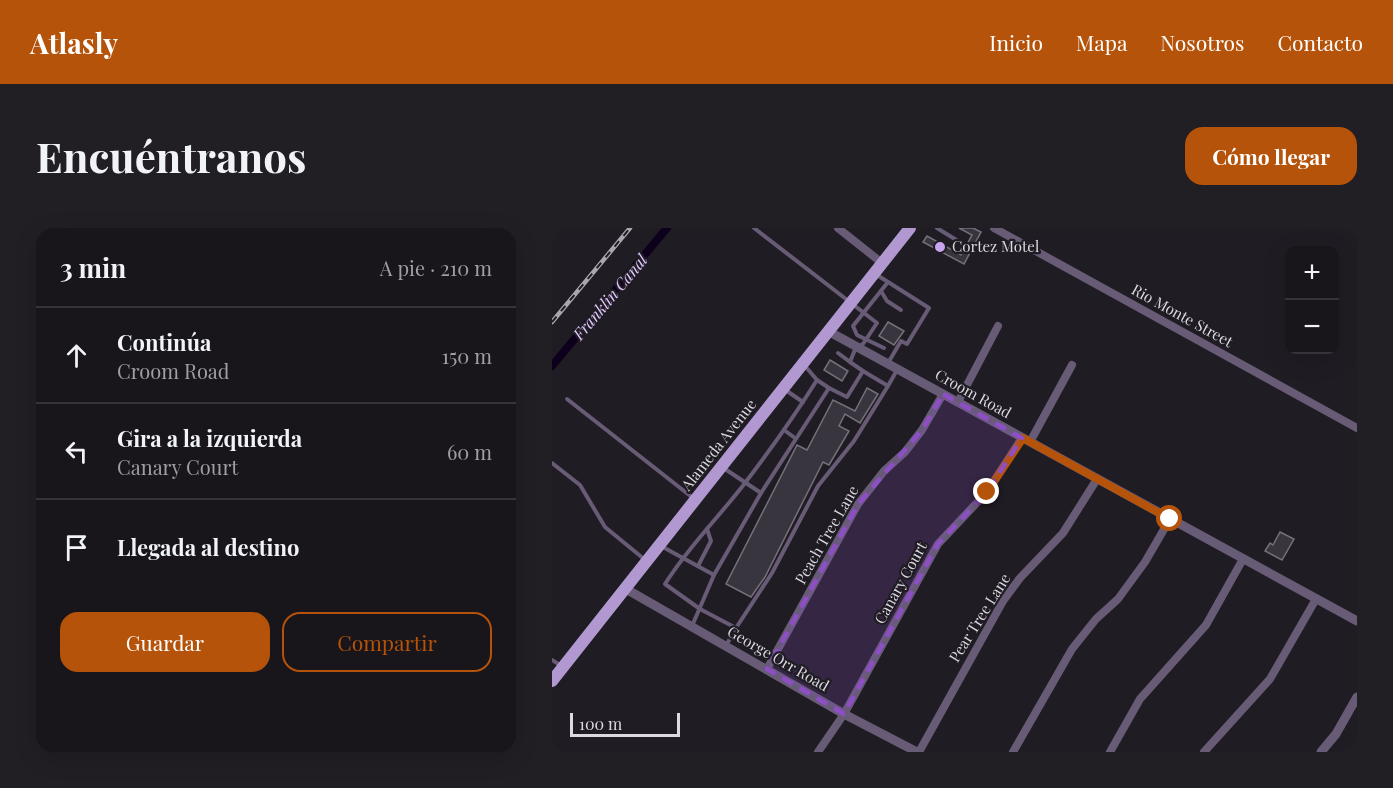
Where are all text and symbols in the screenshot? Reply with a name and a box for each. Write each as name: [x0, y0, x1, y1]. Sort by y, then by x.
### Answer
text: Atlasly: [30, 24, 118, 61]
text: Inicio: [989, 28, 1043, 56]
text: Mapa: [1076, 28, 1127, 56]
text: Nosotros: [1160, 28, 1244, 56]
text: Contacto: [1277, 28, 1363, 56]
button: Cómo llegar: [1185, 127, 1357, 185]
text: Encuéntranos: [36, 128, 306, 184]
place label: Cortez Motel: [952, 236, 1039, 256]
marker: Cortez Motel: [933, 240, 947, 254]
map controls: [1285, 246, 1339, 354]
button: +: [1285, 246, 1339, 300]
water label: Franklin Canal: [567, 249, 652, 344]
text: 3 min: [60, 250, 126, 285]
text: A pie · 210 m: [380, 254, 492, 281]
street label: Rio Monte Street: [1128, 279, 1237, 352]
button: −: [1285, 300, 1339, 354]
text: Continúa: [117, 327, 211, 357]
icon: ahead: [60, 339, 93, 372]
text: 150 m: [442, 342, 492, 369]
text: Croom Road: [117, 357, 229, 384]
street label: Croom Road: [932, 364, 1015, 422]
street label: Alameda Avenue: [676, 395, 760, 495]
text: Gira a la izquierda: [117, 423, 302, 453]
icon: left: [60, 435, 93, 468]
text: 60 m: [447, 438, 492, 465]
text: Canary Court: [117, 453, 238, 480]
route end: [973, 478, 999, 504]
street label: Peach Tree Lane: [790, 482, 862, 587]
route start: [1156, 505, 1182, 531]
icon: arrive: [60, 531, 93, 564]
text: Llegada al destino: [117, 532, 299, 562]
street label: Canary Court: [869, 537, 931, 627]
street label: Pear Tree Lane: [944, 569, 1014, 666]
button: Guardar: [60, 612, 270, 672]
button: Compartir: [282, 612, 492, 672]
street label: George Orr Road: [724, 621, 833, 695]
scale bar: [570, 710, 680, 738]
text: 100 m: [579, 713, 622, 734]

